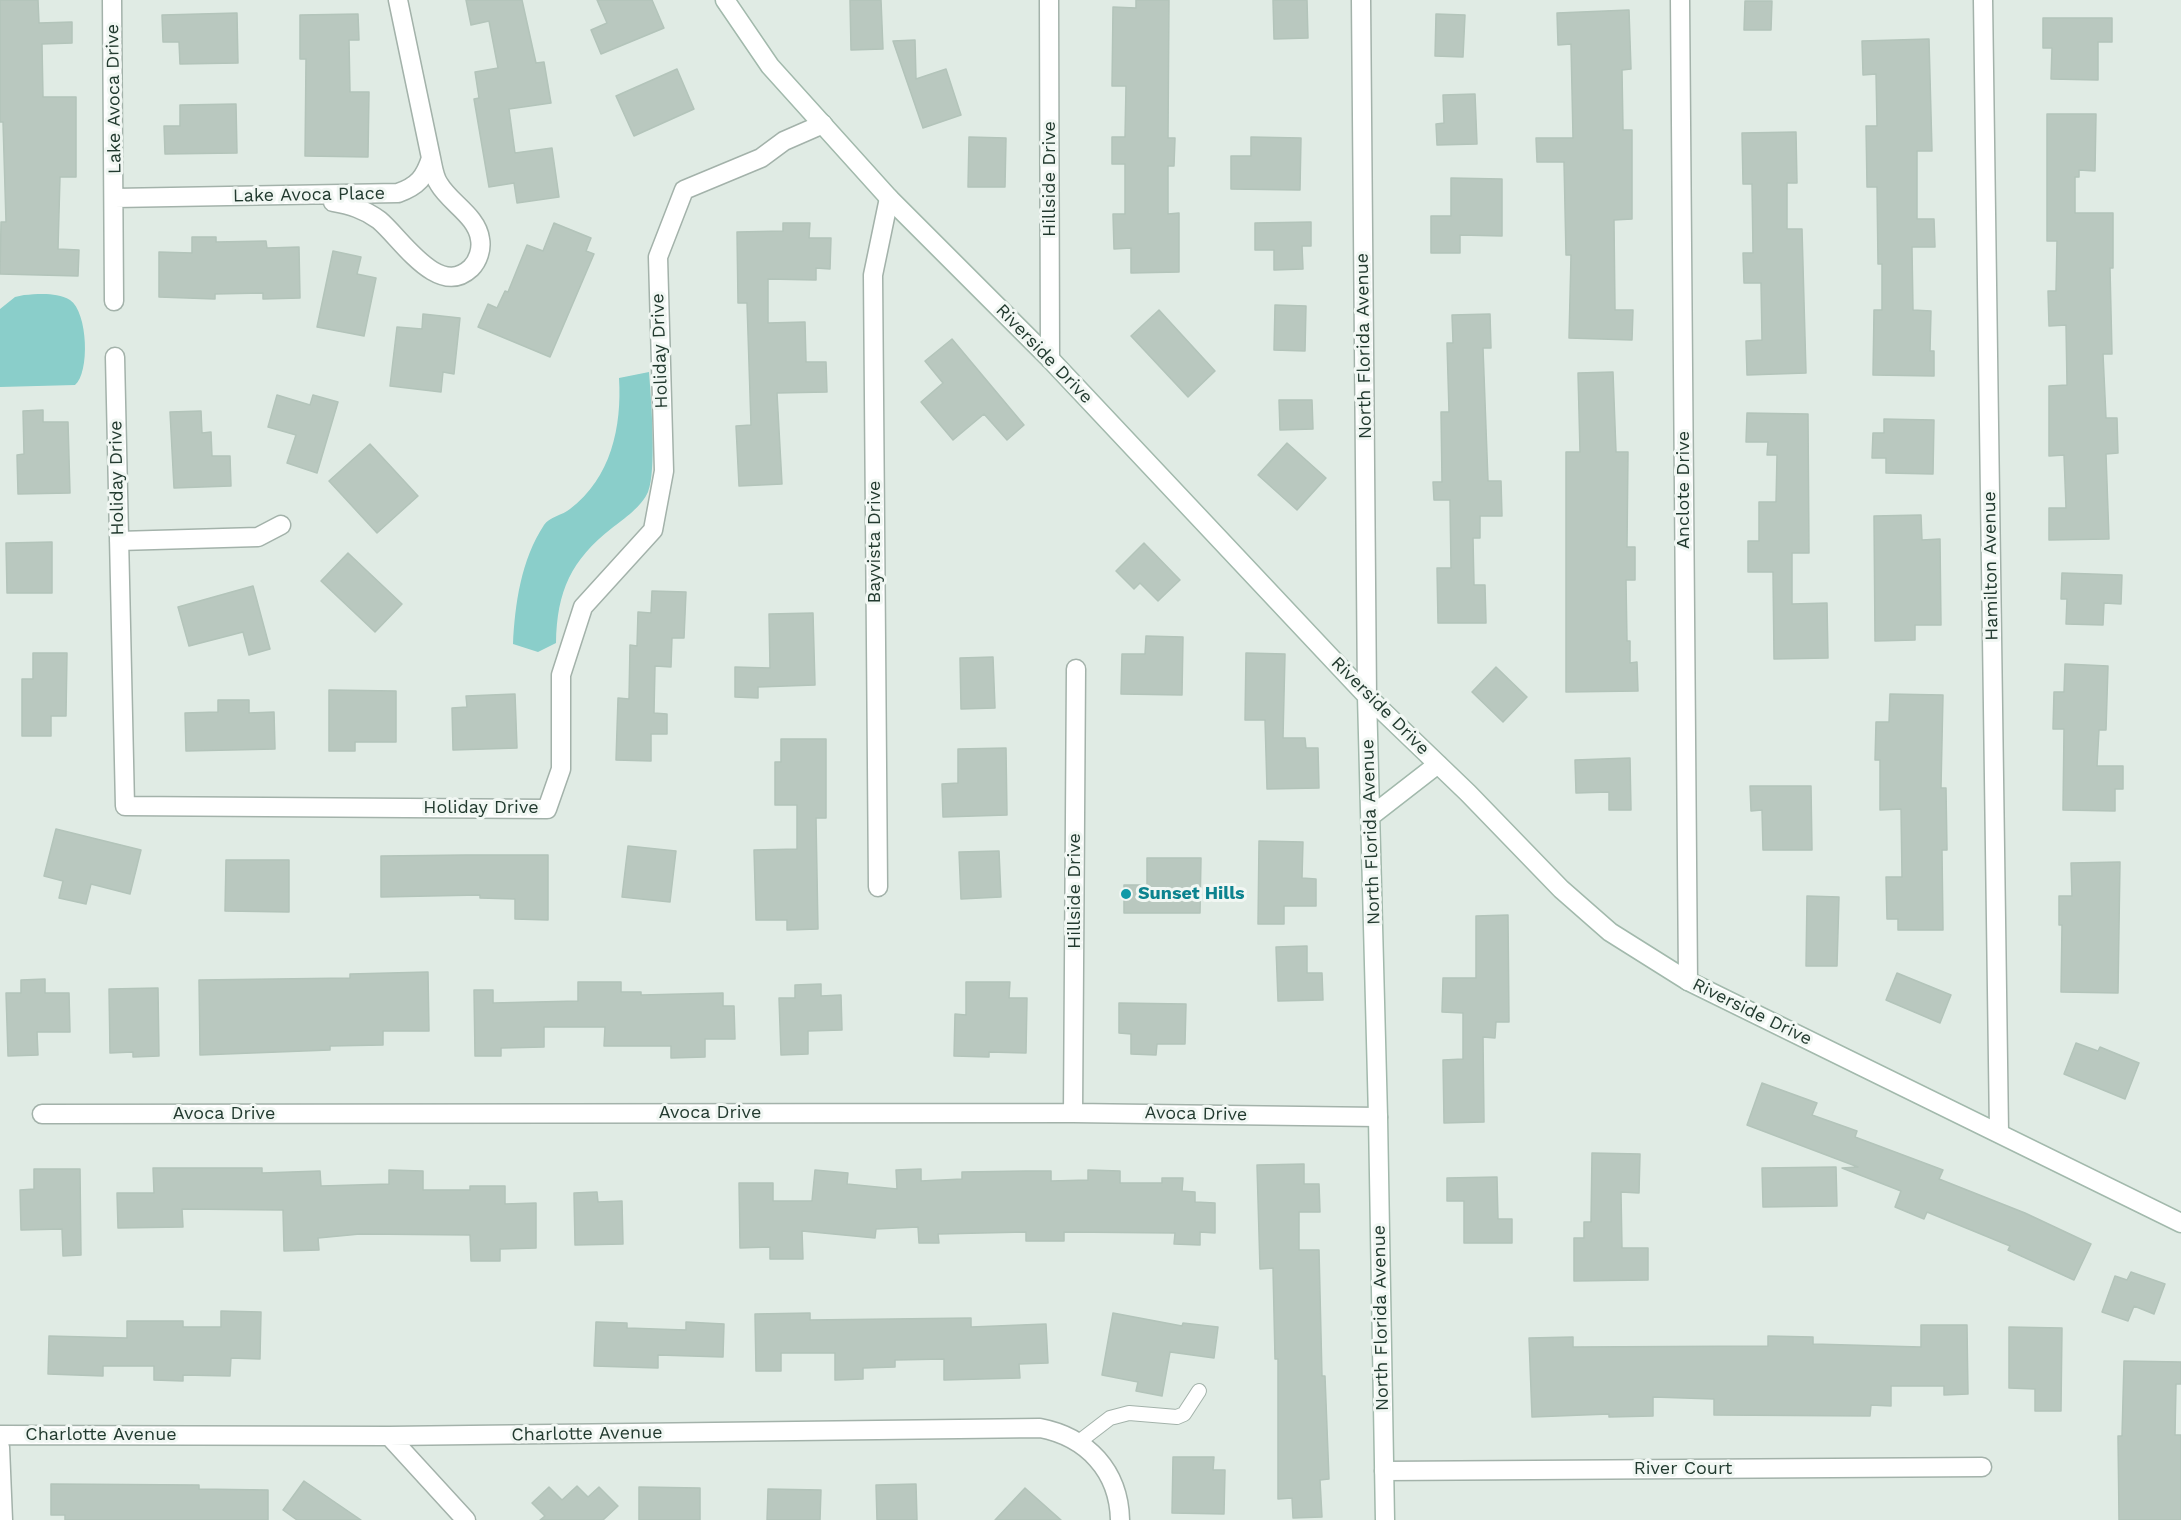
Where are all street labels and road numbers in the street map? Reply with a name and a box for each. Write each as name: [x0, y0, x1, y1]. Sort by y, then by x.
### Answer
street label: Lake Avoca Drive: [102, 24, 126, 174]
street label: Hillside Drive: [1039, 121, 1061, 237]
street label: Lake Avoca Place: [233, 183, 385, 207]
street label: North Florida Avenue: [1352, 253, 1376, 439]
street label: Holiday Drive: [647, 293, 673, 409]
street label: Riverside Drive: [991, 300, 1097, 408]
street label: Holiday Drive: [105, 420, 129, 536]
street label: Anclote Drive: [1673, 431, 1695, 549]
street label: Bayvista Drive: [864, 481, 886, 603]
street label: Hamilton Avenue: [1979, 491, 2003, 641]
street label: Riverside Drive: [1326, 652, 1434, 760]
street label: North Florida Avenue: [1357, 739, 1385, 925]
street label: Holiday Drive: [423, 797, 539, 819]
street label: Hillside Drive: [1064, 833, 1086, 949]
street label: Riverside Drive: [1689, 974, 1815, 1050]
street label: Avoca Drive: [659, 1102, 761, 1124]
street label: Avoca Drive: [1145, 1102, 1247, 1126]
street label: Avoca Drive: [173, 1103, 275, 1125]
street label: North Florida Avenue: [1369, 1225, 1393, 1411]
street label: Charlotte Avenue: [511, 1422, 663, 1446]
street label: Charlotte Avenue: [25, 1424, 177, 1446]
street label: River Court: [1634, 1458, 1732, 1480]

